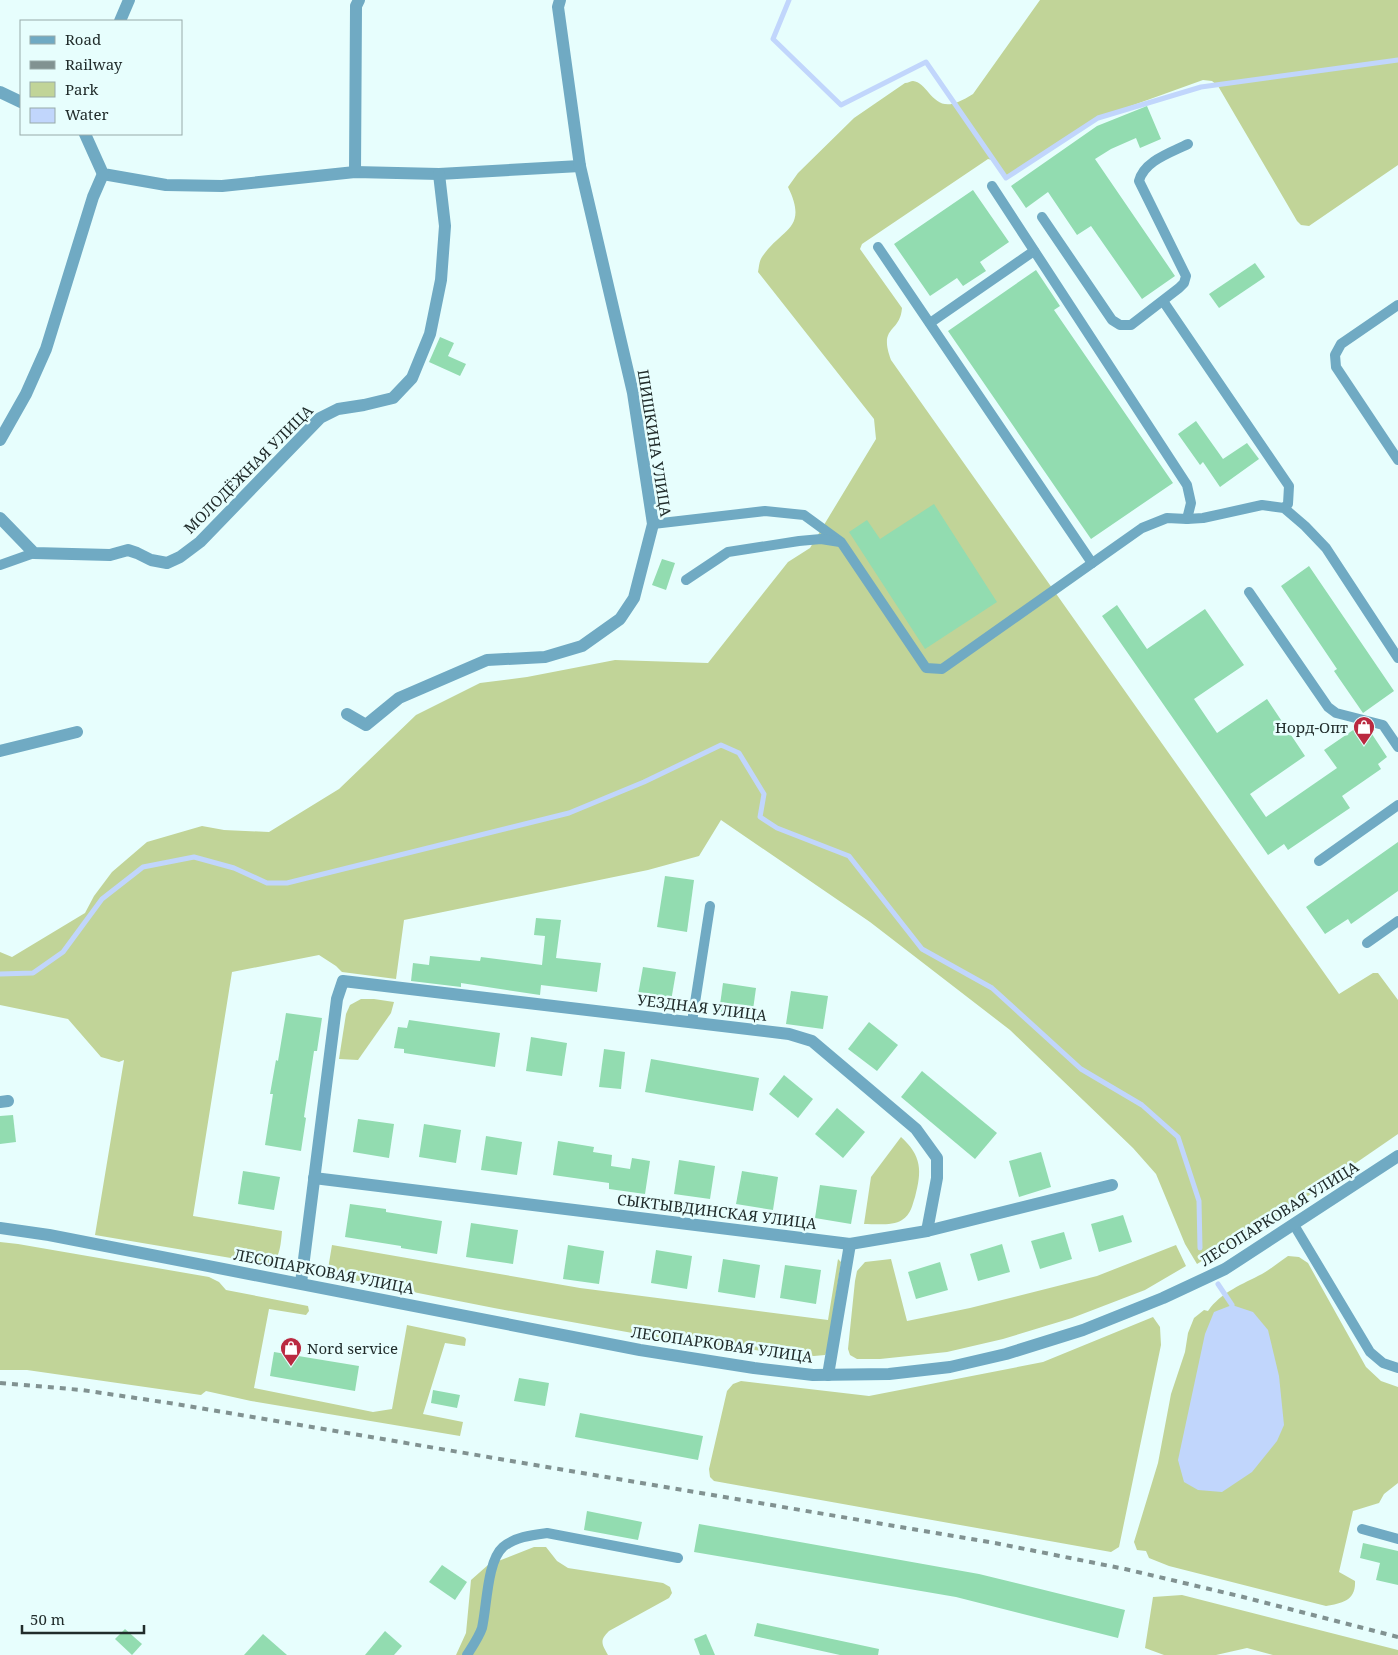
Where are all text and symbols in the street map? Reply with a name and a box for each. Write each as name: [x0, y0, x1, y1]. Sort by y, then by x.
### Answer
legend: [20, 20, 182, 135]
text: Road: [65, 29, 101, 49]
text: Railway: [65, 54, 123, 74]
text: Park: [65, 79, 99, 99]
text: Water: [65, 104, 108, 124]
street label: ШИШКИНА УЛИЦА: [633, 368, 677, 518]
street label: МОЛОДЁЖНАЯ УЛИЦА: [179, 400, 317, 538]
shop icon: Норд-Опт: [1352, 715, 1376, 746]
place label: Норд-Опт: [1275, 717, 1348, 737]
street label: УЕЗДНАЯ УЛИЦА: [636, 989, 769, 1025]
street label: ЛЕСОПАРКОВАЯ УЛИЦА: [1196, 1156, 1362, 1270]
street label: СЫКТЫВДИНСКАЯ УЛИЦА: [616, 1189, 818, 1233]
street label: ЛЕСОПАРКОВАЯ УЛИЦА: [232, 1244, 416, 1298]
street label: ЛЕСОПАРКОВАЯ УЛИЦА: [630, 1321, 815, 1367]
shop icon: Nord service: [279, 1336, 303, 1367]
place label: Nord service: [307, 1338, 398, 1358]
scale bar: [22, 1602, 145, 1634]
text: 50 m: [30, 1609, 65, 1629]

